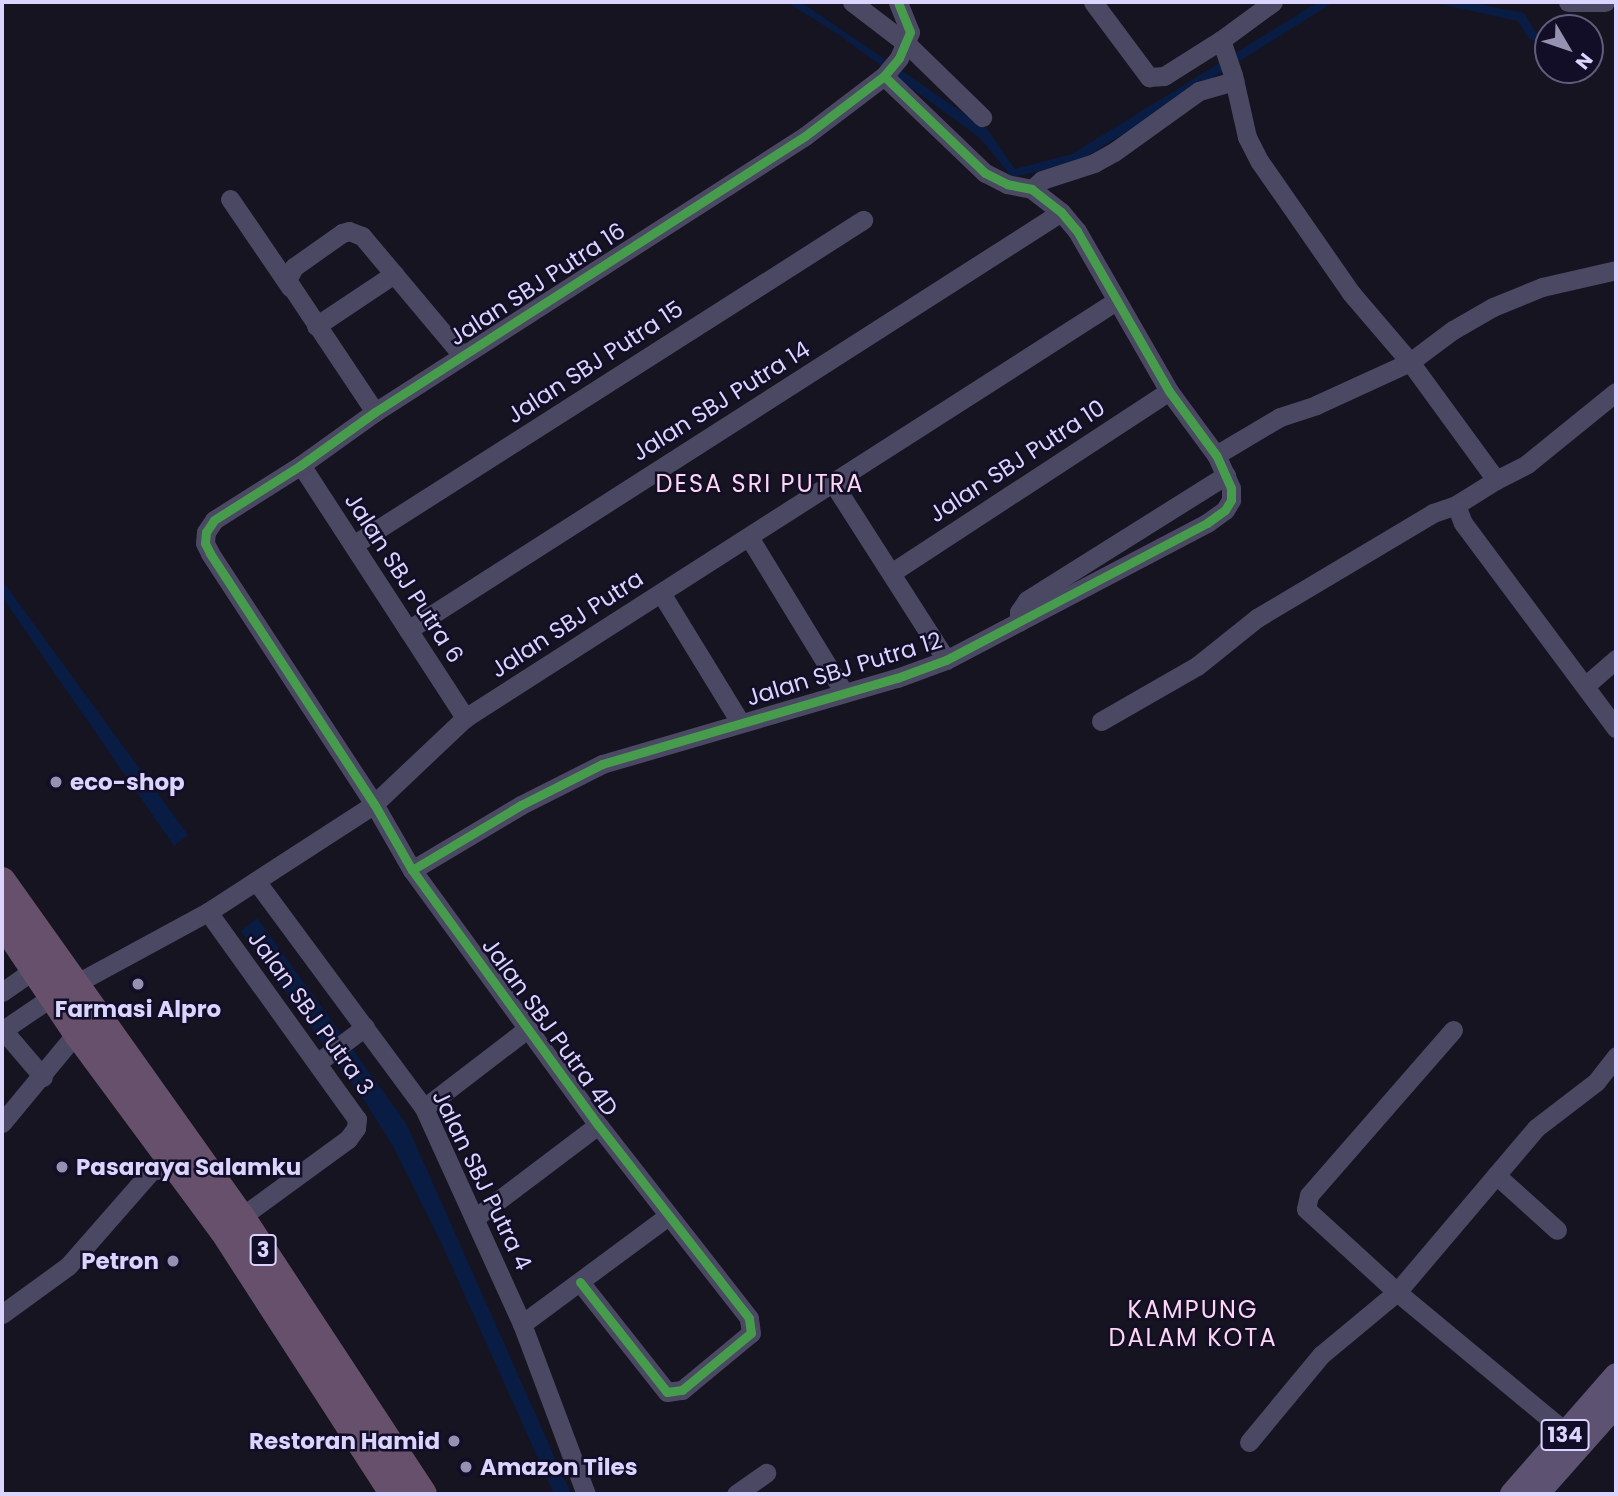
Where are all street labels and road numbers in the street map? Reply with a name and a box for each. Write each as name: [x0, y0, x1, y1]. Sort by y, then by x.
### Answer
street label: Jalan SBJ Putra 16: [444, 217, 630, 351]
street label: Jalan SBJ Putra 15: [502, 295, 688, 429]
street label: Jalan SBJ Putra 14: [627, 335, 815, 467]
street label: Jalan SBJ Putra 10: [924, 394, 1110, 528]
street label: Jalan SBJ Putra 6: [339, 488, 469, 668]
street label: Jalan SBJ Putra: [486, 564, 648, 684]
street label: Jalan SBJ Putra 12: [743, 626, 945, 712]
street label: Jalan SBJ Putra 3: [242, 926, 380, 1100]
street label: Jalan SBJ Putra 4D: [476, 933, 624, 1121]
street label: Jalan SBJ Putra 4: [426, 1085, 538, 1275]
road number: 3: [249, 1232, 277, 1268]
road number: 134: [1540, 1418, 1590, 1452]

